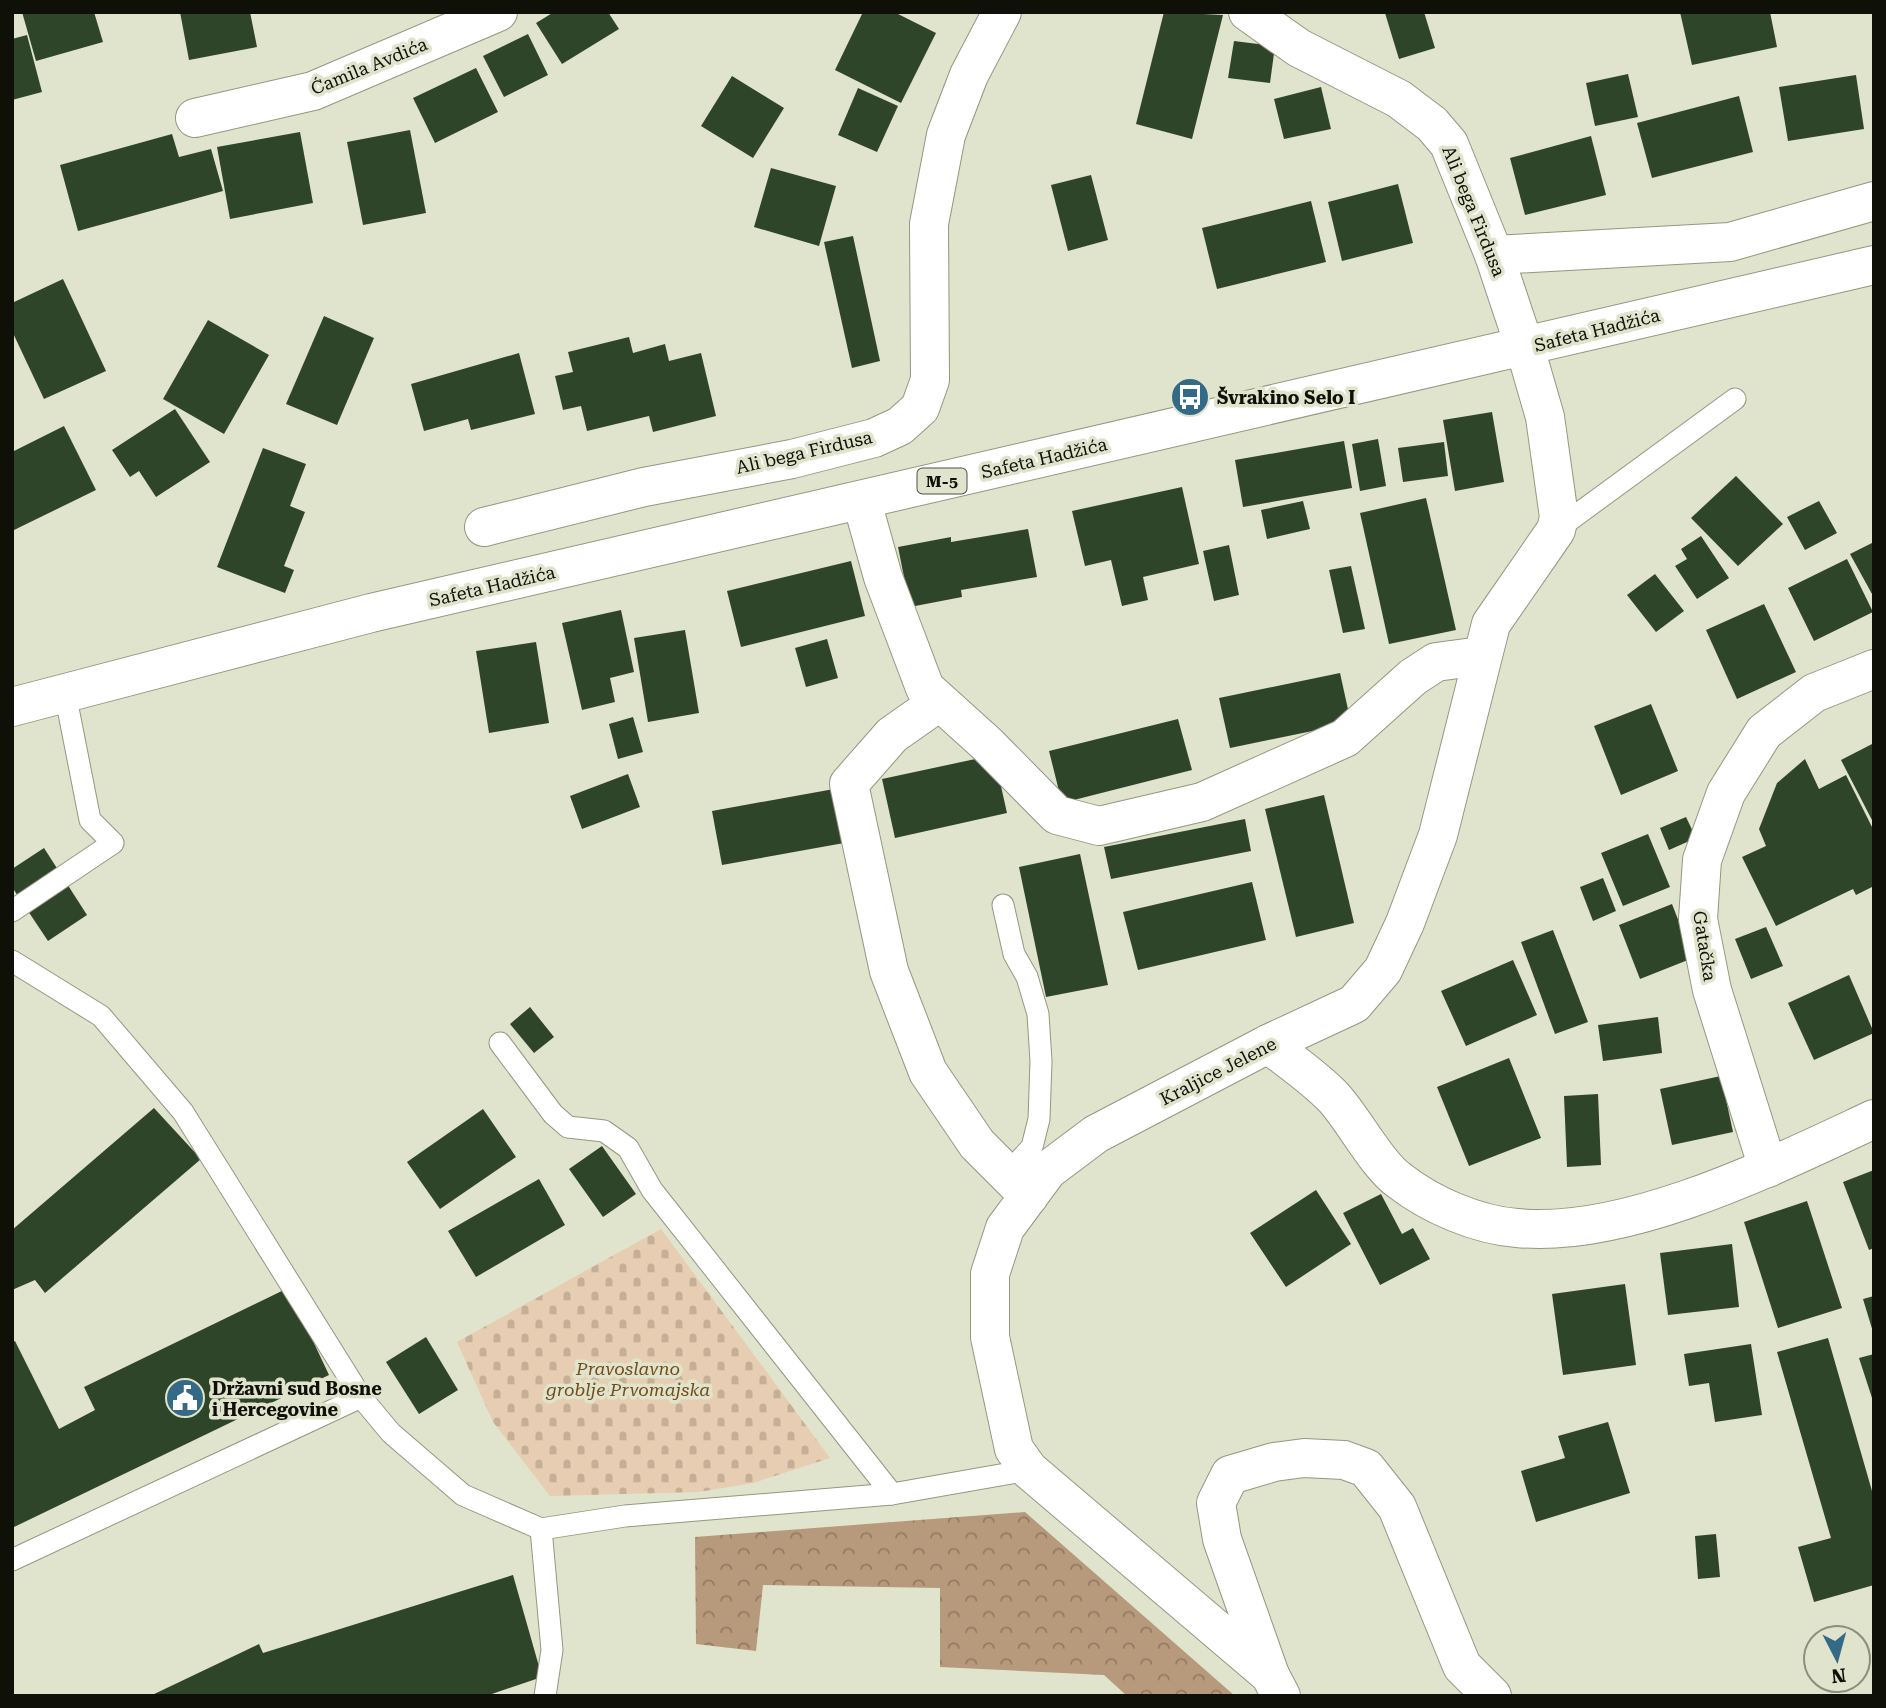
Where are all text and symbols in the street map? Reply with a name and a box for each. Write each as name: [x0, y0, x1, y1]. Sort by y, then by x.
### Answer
street label: Ćamila Avdića: [308, 33, 431, 99]
street label: Ali bega Firdusa: [1438, 143, 1510, 280]
street label: Safeta Hadžića: [1532, 304, 1662, 356]
bus stop icon: Švrakino Selo I: [1169, 376, 1211, 418]
place label: Švrakino Selo I: [1217, 386, 1355, 408]
street label: Ali bega Firdusa: [734, 426, 874, 478]
street label: Safeta Hadžića: [979, 433, 1109, 483]
road number: M-5: [918, 468, 967, 494]
street label: Safeta Hadžića: [427, 561, 557, 611]
street label: Gatačka: [1689, 909, 1721, 983]
street label: Kraljice Jelene: [1156, 1033, 1280, 1109]
park label: Pravoslavno groblje Prvomajska: [545, 1358, 710, 1400]
public building icon: Državni sud Bosne i Hercegovine: [164, 1377, 206, 1419]
place label: Državni sud Bosne i Hercegovine: [212, 1378, 382, 1420]
north arrow: [1802, 1624, 1872, 1694]
text: N: [1830, 1663, 1847, 1688]

